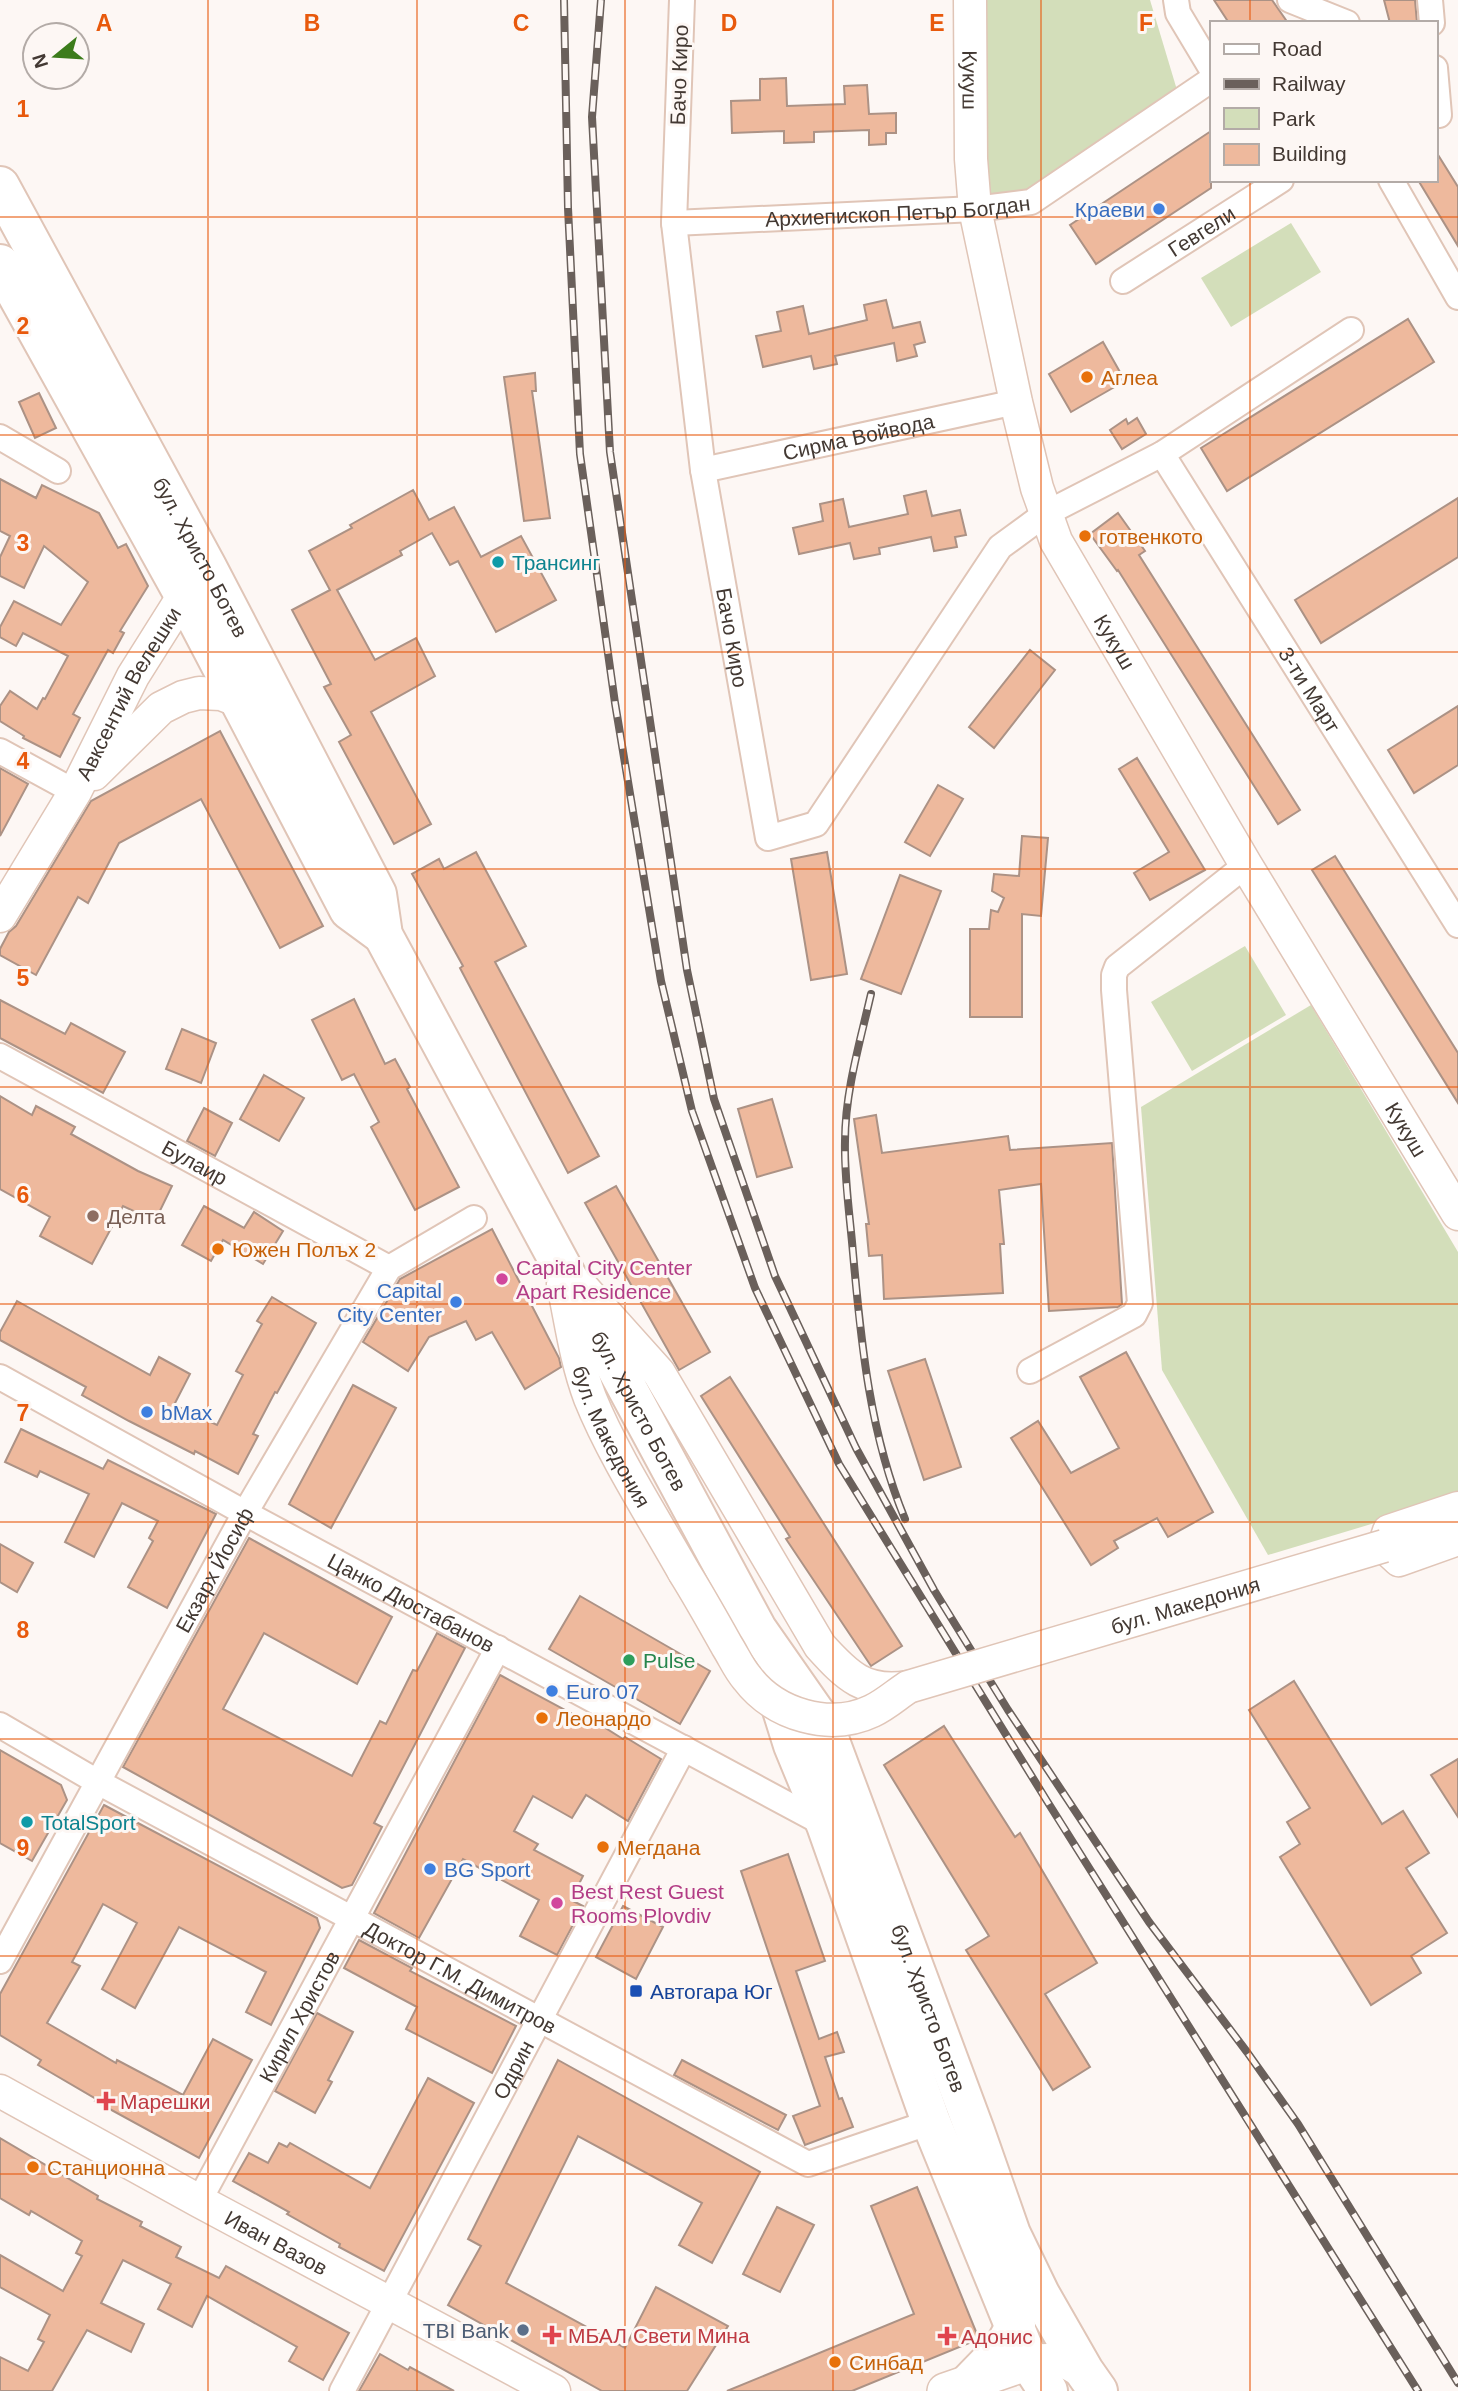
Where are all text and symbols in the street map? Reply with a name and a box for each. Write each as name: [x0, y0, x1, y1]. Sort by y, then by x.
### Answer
text: A: [96, 10, 112, 36]
text: B: [304, 10, 320, 36]
text: C: [513, 10, 529, 36]
text: D: [721, 10, 737, 36]
text: E: [929, 10, 945, 36]
text: F: [1139, 10, 1153, 36]
north arrow: [21, 21, 91, 91]
legend: [1210, 21, 1437, 182]
street label: Бачо Киро: [666, 24, 692, 126]
text: Road: [1272, 37, 1322, 60]
street label: Кукуш: [959, 50, 982, 110]
text: N: [28, 51, 52, 71]
text: Railway: [1272, 72, 1346, 95]
text: 1: [17, 96, 30, 122]
text: Park: [1272, 107, 1316, 130]
text: Building: [1272, 142, 1347, 165]
street label: Архиепископ Петър Богдан: [765, 191, 1031, 230]
place label: Краеви: [1075, 198, 1145, 221]
marker: Краеви: [1151, 201, 1167, 217]
street label: Гевгели: [1164, 201, 1239, 261]
text: 2: [17, 313, 29, 339]
place label: Аглеа: [1101, 366, 1158, 389]
marker: Аглеа: [1079, 369, 1095, 385]
street label: Сирма Войвода: [781, 409, 936, 464]
street label: бул. Христо Ботев: [149, 473, 253, 641]
place label: готвенкото: [1099, 525, 1203, 548]
marker: готвенкото: [1077, 528, 1093, 544]
text: 3: [17, 530, 29, 556]
place label: Трансинг: [512, 551, 600, 574]
marker: Трансинг: [490, 554, 506, 570]
street label: Бачо Киро: [713, 586, 753, 689]
street label: Авксентий Велешки: [71, 603, 185, 784]
street label: Кукуш: [1090, 610, 1140, 673]
street label: 3-ти Март: [1275, 643, 1345, 737]
text: 4: [17, 748, 30, 774]
text: 5: [17, 965, 30, 991]
street label: Кукуш: [1381, 1098, 1432, 1161]
street label: Булаир: [158, 1135, 231, 1189]
text: 6: [17, 1182, 29, 1208]
place label: Делта: [107, 1205, 166, 1228]
marker: Делта: [85, 1208, 101, 1224]
place label: Южен Полъх 2: [232, 1238, 376, 1261]
marker: Южен Полъх 2: [210, 1241, 226, 1257]
place label: Capital City Center Apart Residence: [516, 1256, 692, 1303]
marker: Capital City Center Apart Residence: [494, 1271, 510, 1287]
place label: Capital City Center: [337, 1279, 442, 1326]
marker: Capital City Center: [448, 1294, 464, 1310]
street label: бул. Христо Ботев: [587, 1327, 692, 1494]
street label: бул. Македония: [569, 1363, 655, 1511]
text: 7: [17, 1400, 29, 1426]
place label: bMax: [161, 1401, 213, 1424]
marker: bMax: [139, 1404, 155, 1420]
street label: Екзарх Йосиф: [171, 1503, 257, 1636]
street label: Цанко Дюстабанов: [324, 1548, 498, 1656]
street label: бул. Македония: [1108, 1572, 1263, 1638]
text: 8: [17, 1617, 30, 1643]
place label: Pulse: [643, 1649, 696, 1672]
marker: Pulse: [621, 1652, 637, 1668]
place label: Euro 07: [566, 1680, 640, 1703]
marker: Euro 07: [544, 1683, 560, 1699]
place label: Леонардо: [556, 1707, 652, 1730]
marker: Леонардо: [534, 1710, 550, 1726]
place label: TotalSport: [41, 1811, 136, 1834]
marker: TotalSport: [19, 1814, 35, 1830]
text: 9: [17, 1835, 29, 1861]
place label: Мегдана: [617, 1836, 701, 1859]
marker: Мегдана: [595, 1839, 611, 1855]
place label: BG Sport: [444, 1858, 531, 1881]
marker: BG Sport: [422, 1861, 438, 1877]
place label: Best Rest Guest Rooms Plovdiv: [571, 1880, 724, 1927]
marker: Best Rest Guest Rooms Plovdiv: [549, 1895, 565, 1911]
street label: Доктор Г.М. Димитров: [361, 1916, 560, 2038]
street label: бул. Христо Ботев: [888, 1921, 971, 2095]
street label: Кирил Христов: [254, 1947, 344, 2086]
place label: Автогара Юг: [650, 1980, 773, 2003]
marker: Автогара Юг: [628, 1983, 644, 1999]
street label: Одрин: [488, 2036, 538, 2103]
place label: Марешки: [120, 2090, 211, 2113]
marker: Марешки: [98, 2093, 114, 2109]
place label: Станционна: [47, 2156, 165, 2179]
marker: Станционна: [25, 2159, 41, 2175]
street label: Иван Вазов: [221, 2206, 331, 2279]
place label: TBI Bank: [423, 2319, 509, 2342]
marker: TBI Bank: [515, 2322, 531, 2338]
place label: МБАЛ Свети Мина: [568, 2324, 750, 2347]
marker: МБАЛ Свети Мина: [542, 2325, 562, 2345]
place label: Адонис: [961, 2325, 1033, 2348]
marker: Адонис: [939, 2328, 955, 2344]
place label: Синбад: [849, 2351, 923, 2374]
marker: Синбад: [827, 2354, 843, 2370]

